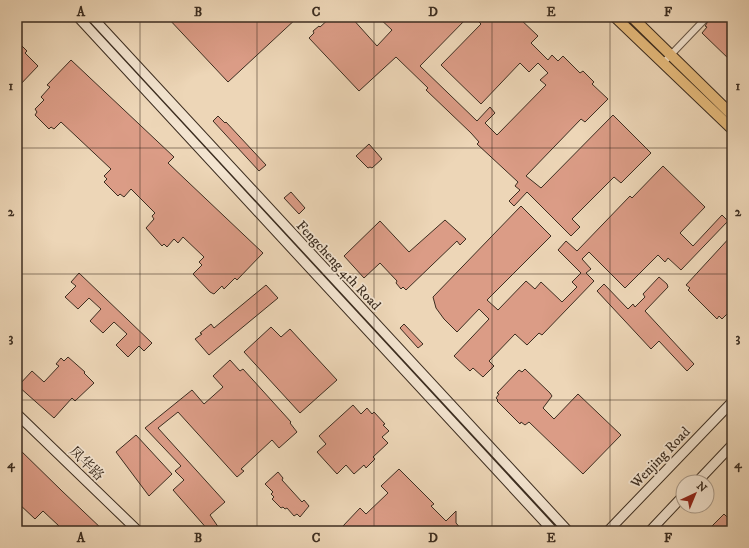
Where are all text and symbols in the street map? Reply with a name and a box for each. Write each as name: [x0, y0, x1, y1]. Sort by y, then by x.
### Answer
text: A: [76, 4, 86, 20]
text: B: [194, 4, 202, 20]
text: C: [312, 4, 321, 20]
text: D: [428, 4, 438, 20]
text: E: [546, 4, 556, 20]
text: F: [664, 4, 673, 20]
text: 1: [9, 78, 14, 94]
text: 1: [736, 78, 741, 94]
text: 2: [8, 204, 15, 220]
text: 2: [735, 204, 742, 220]
street label: Fengcheng 4th Road: [292, 217, 385, 314]
text: 3: [9, 330, 14, 346]
text: 3: [736, 330, 741, 346]
street label: Wenjing Road: [626, 423, 694, 493]
street label: 凤华路: [65, 443, 108, 485]
text: 4: [6, 456, 15, 473]
text: 4: [733, 456, 742, 473]
north arrow: [675, 474, 715, 514]
text: N: [693, 479, 709, 496]
text: A: [76, 530, 86, 546]
text: B: [194, 530, 202, 546]
text: C: [312, 530, 321, 546]
text: D: [428, 530, 438, 546]
text: E: [546, 530, 556, 546]
text: F: [664, 530, 673, 546]

